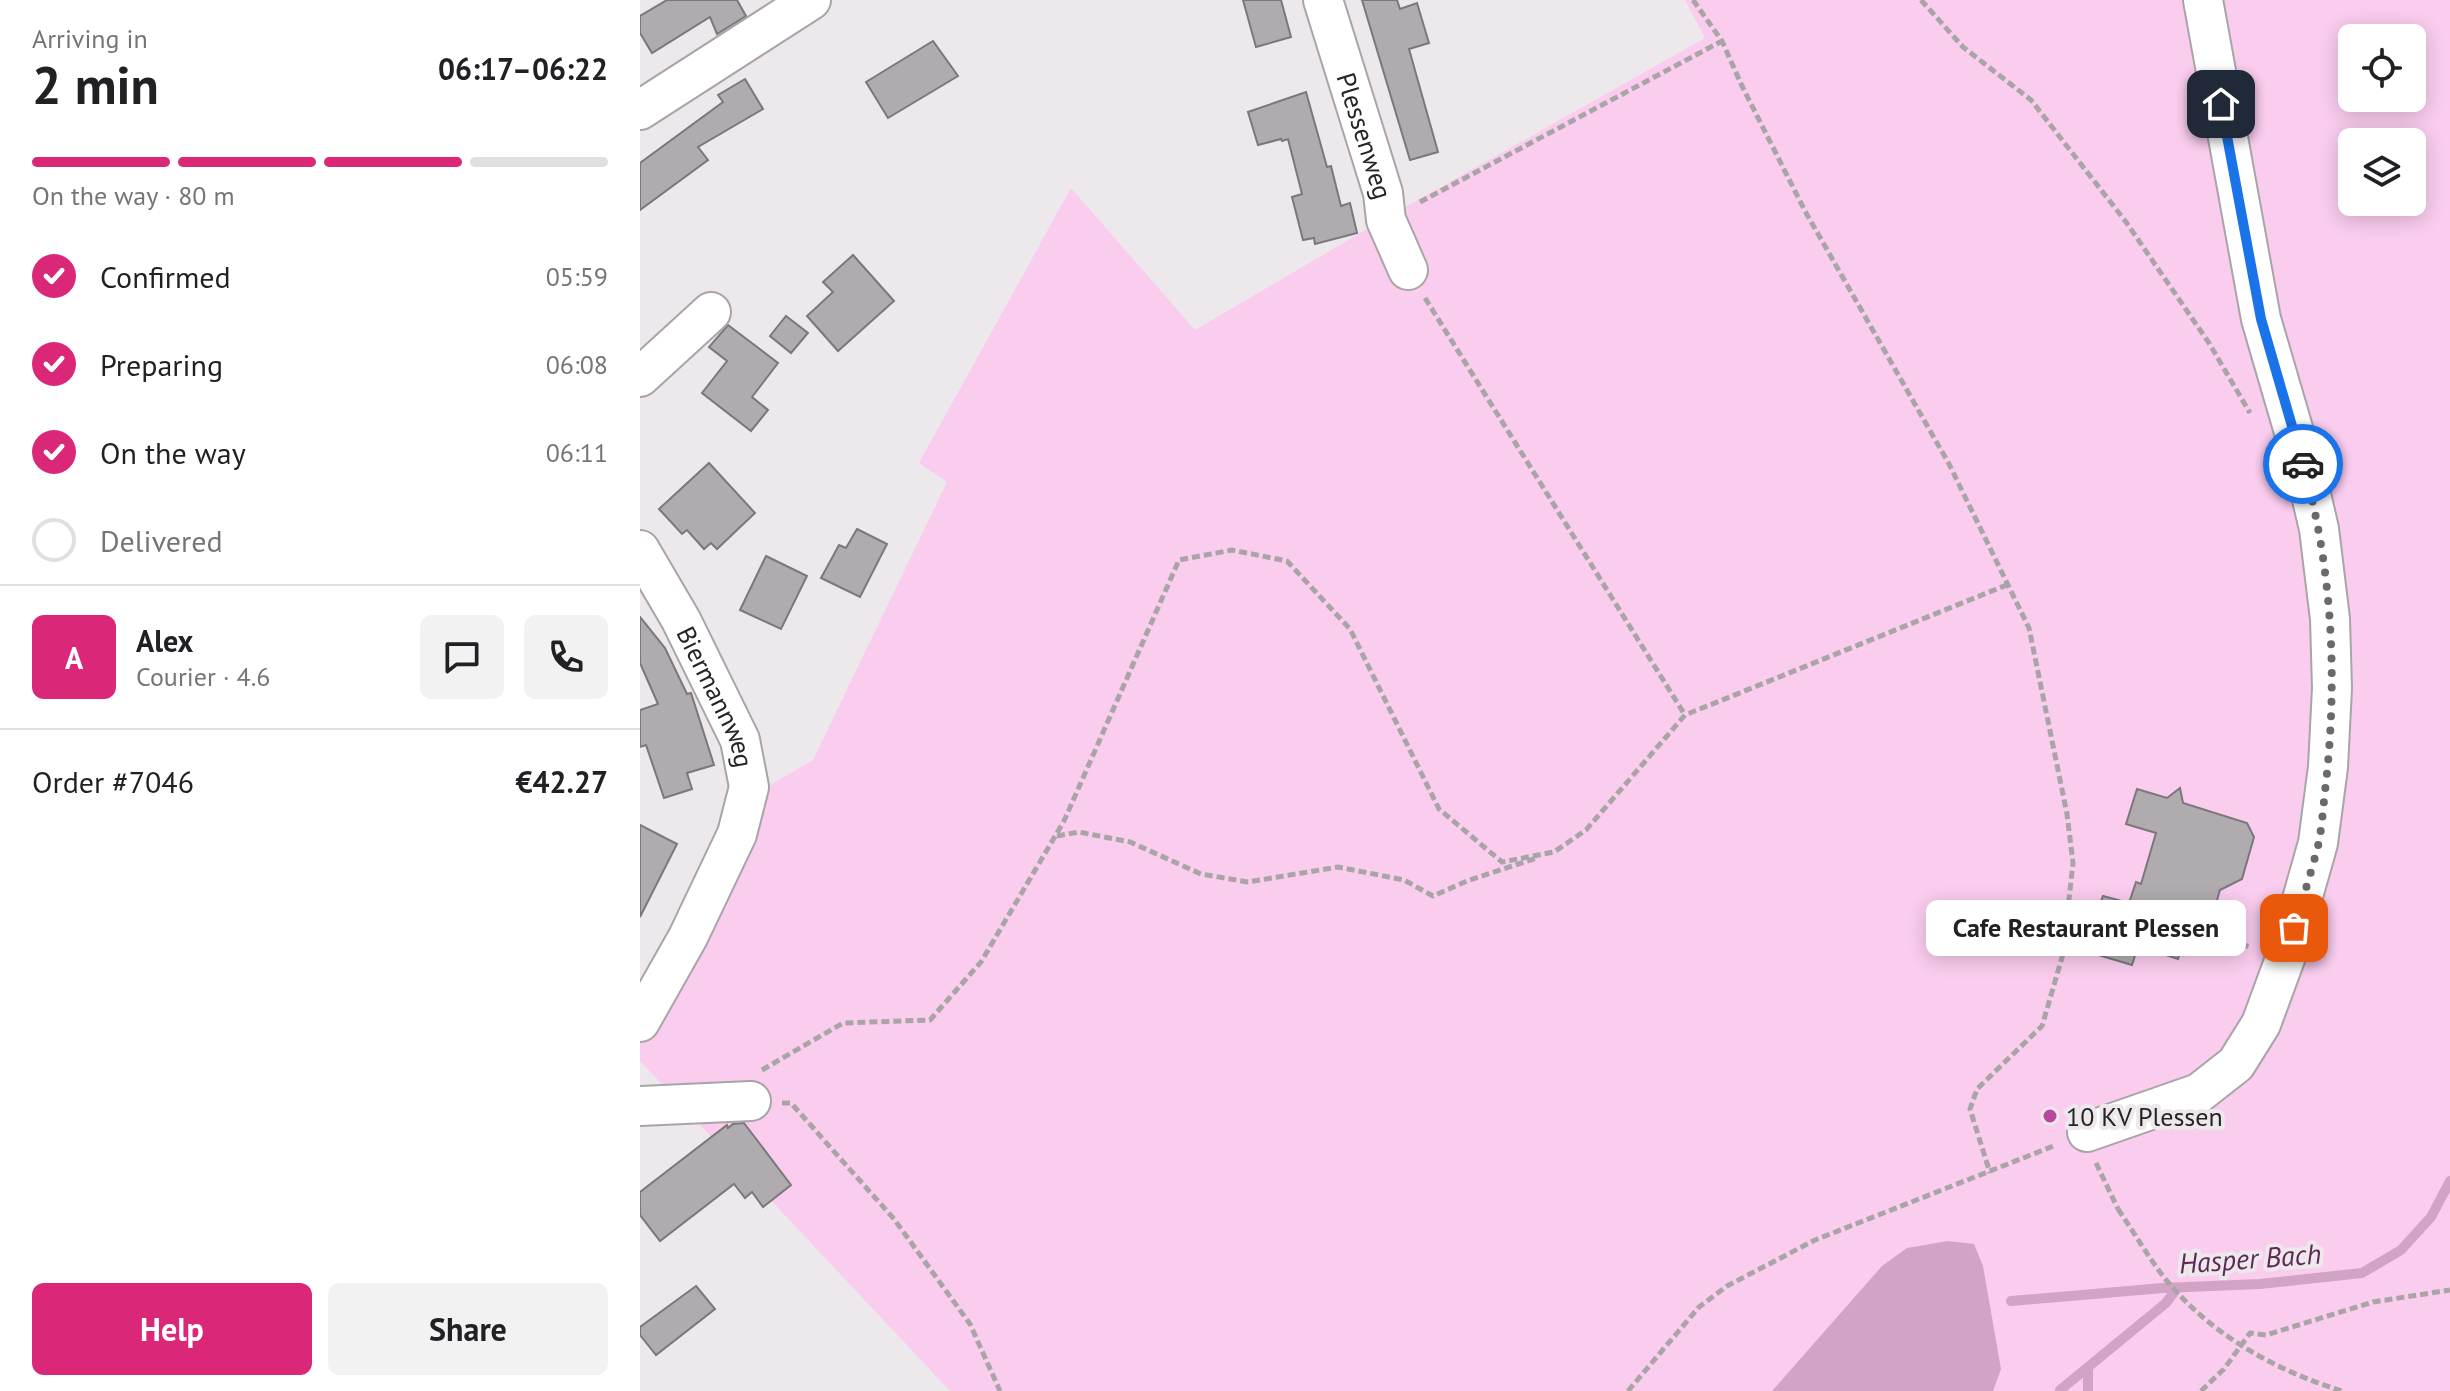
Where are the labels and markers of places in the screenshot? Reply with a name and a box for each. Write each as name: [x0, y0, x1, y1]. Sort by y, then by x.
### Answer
pin: [2187, 70, 2255, 138]
pin: [2260, 894, 2328, 962]
callout: Cafe Restaurant Plessen: [1926, 900, 2246, 956]
place label: 10 KV Plessen: [2066, 1100, 2223, 1133]
marker: 10 KV Plessen: [2041, 1107, 2059, 1125]

